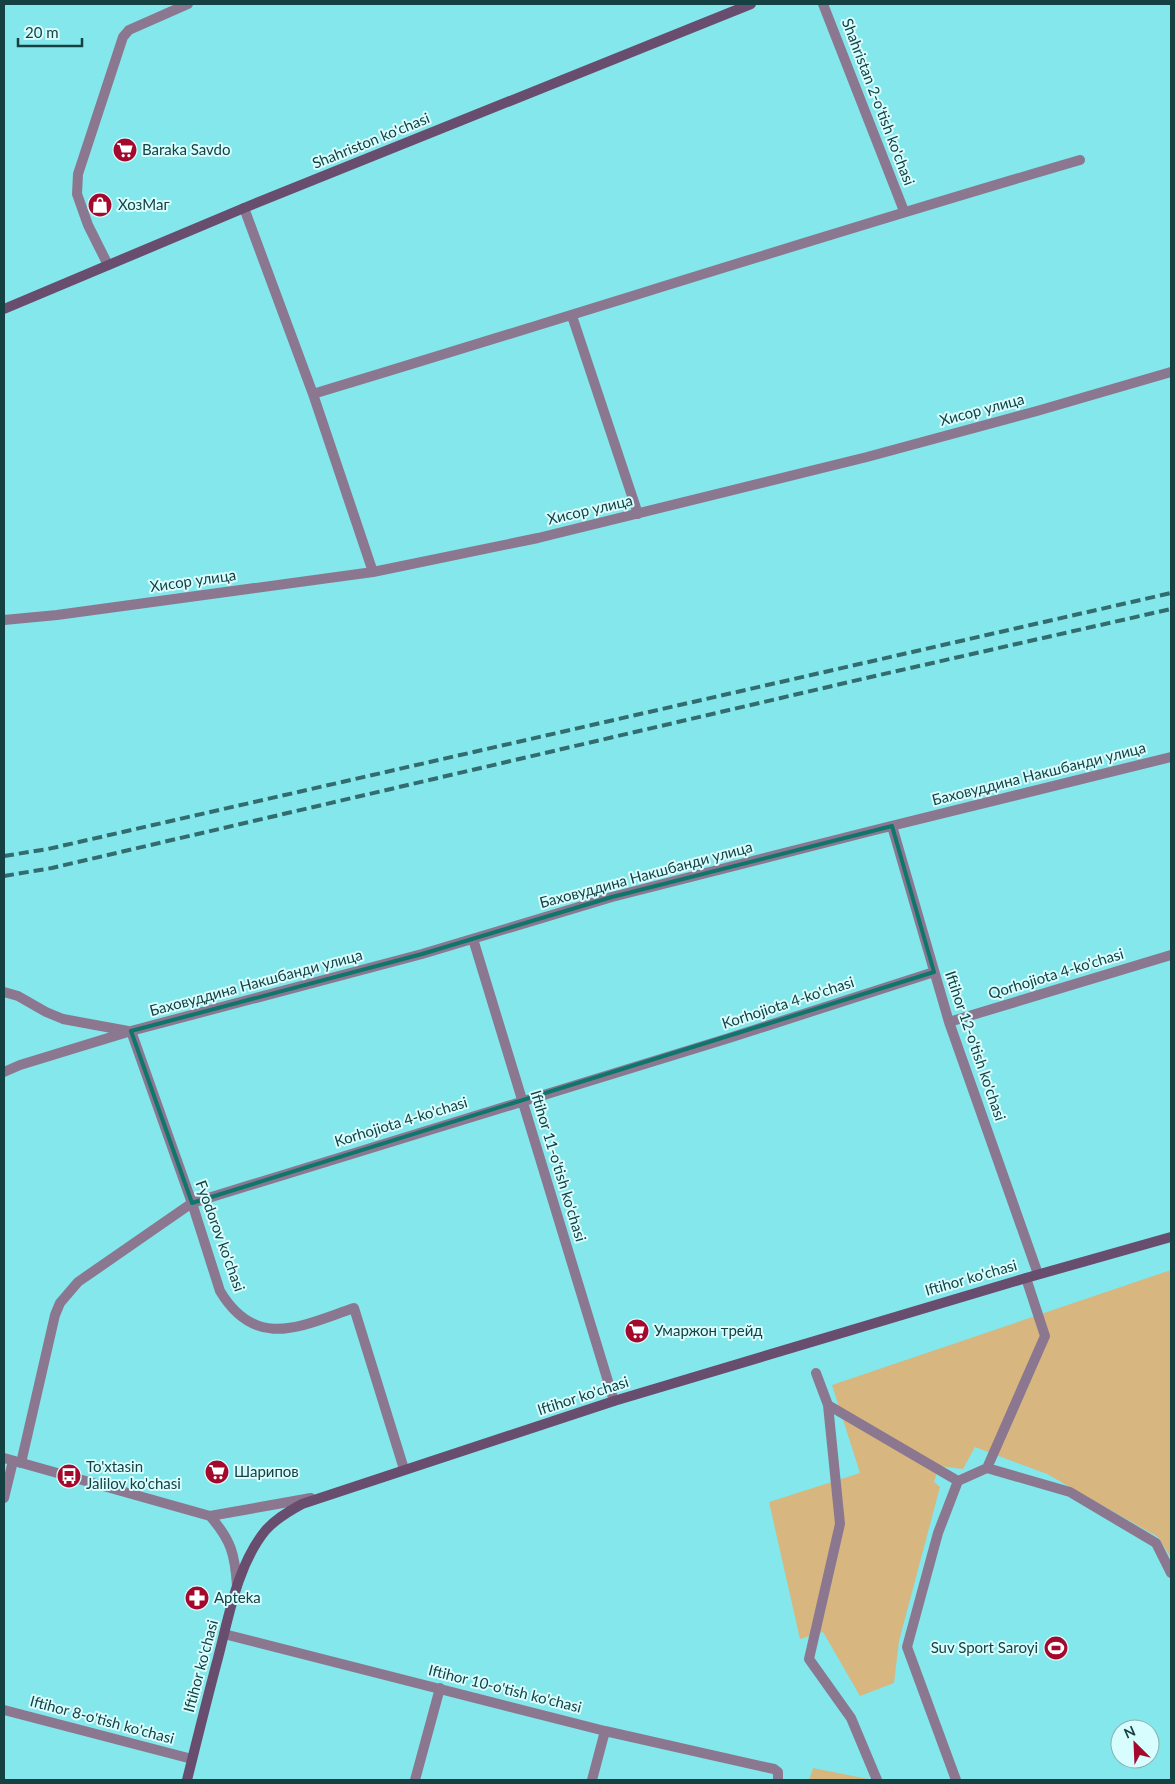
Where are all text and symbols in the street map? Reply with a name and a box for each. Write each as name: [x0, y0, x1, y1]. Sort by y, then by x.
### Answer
scale bar: [18, 15, 81, 47]
street label: Shahristan 2-o'tish ko'chasi: [839, 16, 919, 188]
text: 20 m: [25, 23, 59, 41]
street label: Shahriston ko'chasi: [309, 108, 432, 172]
supermarket icon: Baraka Savdo: [112, 137, 138, 163]
place label: Baraka Savdo: [142, 140, 231, 158]
shop icon: ХозМаг: [87, 192, 113, 218]
place label: ХозМаг: [118, 195, 170, 213]
street label: Хисор улица: [937, 389, 1026, 429]
street label: Хисор улица: [545, 490, 634, 528]
street label: Хисор улица: [149, 565, 237, 595]
street label: Баховуддина Накшбанди улица: [930, 738, 1148, 808]
street label: Баховуддина Накшбанди улица: [537, 837, 754, 911]
street label: Qorhojiota 4-ko'chasi: [986, 944, 1126, 1002]
street label: Баховуддина Накшбанди улица: [147, 945, 364, 1019]
street label: Iftihor 12-o'tish ko'chasi: [942, 968, 1010, 1123]
street label: Korhojiota 4-ko'chasi: [719, 972, 856, 1032]
street label: Iftihor 11-o'tish ko'chasi: [527, 1088, 591, 1243]
street label: Korhojiota 4-ko'chasi: [332, 1092, 469, 1150]
street label: Fyodorov ko'chasi: [192, 1178, 249, 1294]
street label: Iftihor ko'chasi: [923, 1255, 1019, 1299]
supermarket icon: Умаржон трейд: [624, 1318, 650, 1344]
place label: Умаржон трейд: [654, 1321, 763, 1339]
street label: Iftihor ko'chasi: [535, 1372, 631, 1418]
place label: To'xtasin Jalilov ko'chasi: [86, 1457, 181, 1492]
supermarket icon: Шарипов: [204, 1459, 230, 1485]
place label: Шарипов: [234, 1462, 299, 1480]
bus stop icon: To'xtasin Jalilov ko'chasi: [56, 1463, 82, 1489]
pharmacy icon: Apteka: [184, 1585, 210, 1611]
place label: Apteka: [214, 1588, 261, 1606]
street label: Iftihor ko'chasi: [179, 1618, 221, 1714]
sports icon: Suv Sport Saroyi: [1043, 1635, 1069, 1661]
place label: Suv Sport Saroyi: [931, 1638, 1038, 1656]
street label: Iftihor 10-o'tish ko'chasi: [427, 1660, 584, 1716]
street label: Iftihor 8-o'tish ko'chasi: [28, 1691, 176, 1747]
north arrow: [1110, 1719, 1160, 1769]
text: N: [1121, 1722, 1138, 1742]

